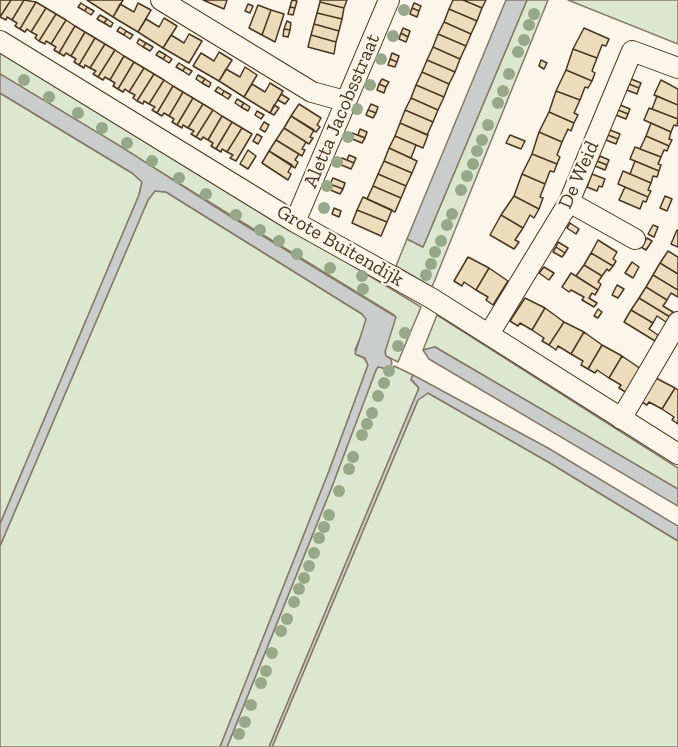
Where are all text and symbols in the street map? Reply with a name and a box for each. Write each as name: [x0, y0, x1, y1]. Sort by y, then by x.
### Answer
street label: Aletta Jacobsstraat: [299, 30, 385, 192]
street label: De Weid: [553, 137, 605, 213]
street label: Grote Buitendijk: [272, 200, 408, 292]

